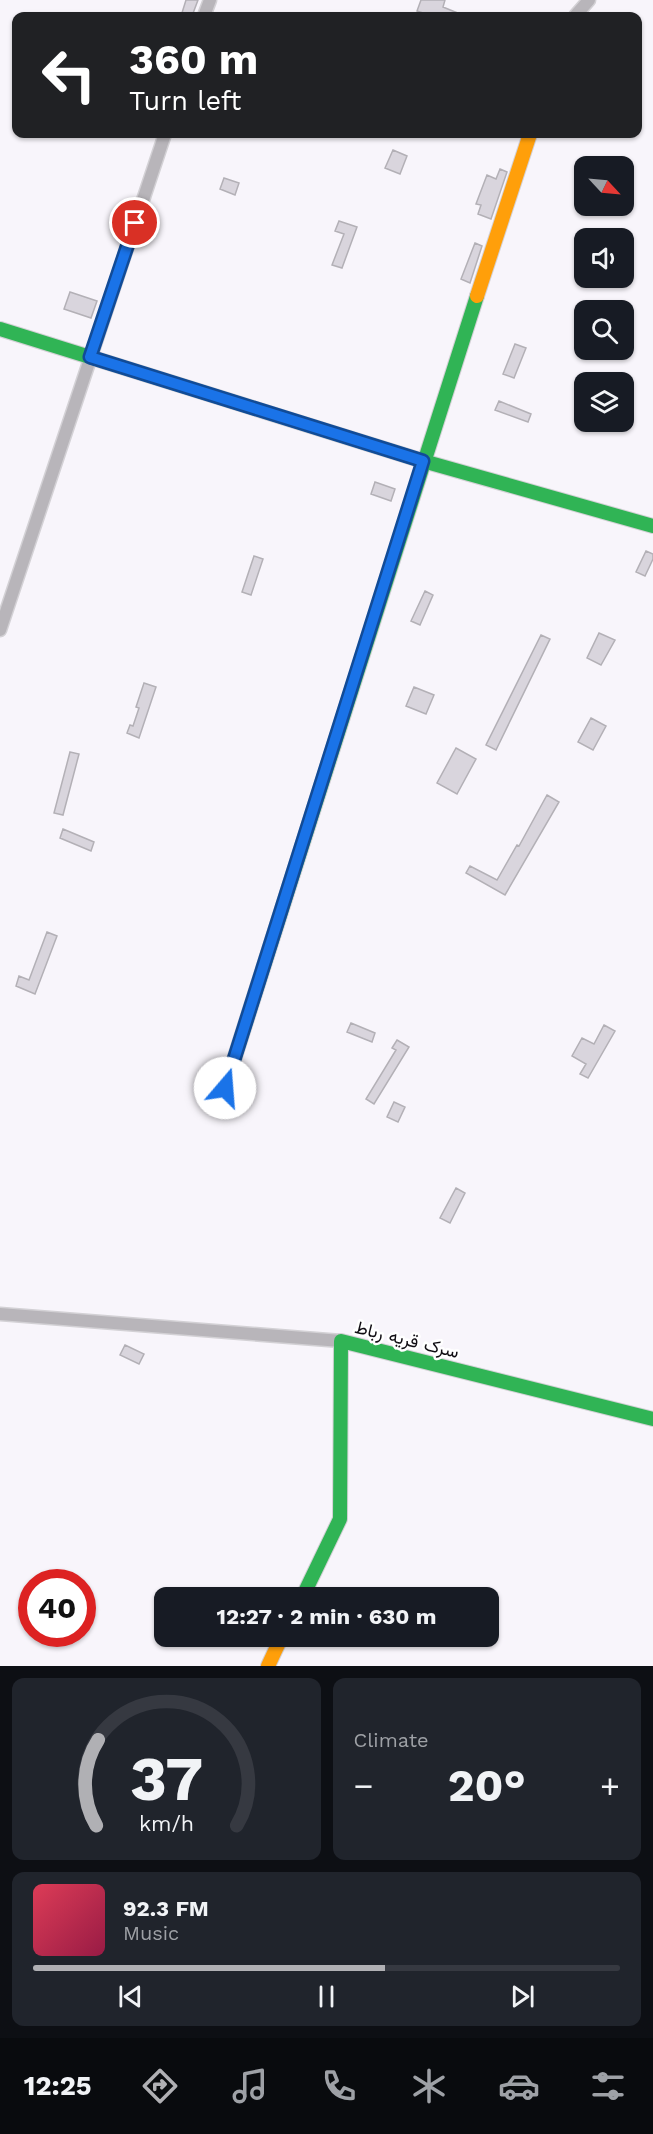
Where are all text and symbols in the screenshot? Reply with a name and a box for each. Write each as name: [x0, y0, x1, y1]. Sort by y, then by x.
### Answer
text: 360 m: [129, 35, 258, 84]
icon: left: [30, 36, 108, 114]
text: Turn left: [129, 85, 241, 117]
north arrow: [574, 156, 634, 216]
map controls: [574, 156, 634, 432]
pin: [109, 197, 160, 248]
icon: arrive: [118, 206, 151, 239]
button: sound: [574, 228, 634, 288]
button: search: [574, 300, 634, 360]
button: layers: [574, 372, 634, 432]
position arrow: [193, 1056, 257, 1120]
street label: سرک قریه رباط: [352, 1316, 461, 1363]
speed limit sign: 40: [18, 1569, 96, 1647]
text: 12:27 · 2 min · 630 m: [217, 1604, 436, 1629]
text: Climate: [354, 1728, 429, 1752]
text: 37: [130, 1742, 203, 1815]
text: 20°: [448, 1759, 526, 1812]
text: −: [354, 1766, 373, 1805]
text: +: [600, 1766, 620, 1805]
text: km/h: [139, 1811, 194, 1836]
text: 92.3 FM: [123, 1896, 209, 1921]
text: Music: [123, 1921, 179, 1945]
icon: previous: [114, 1980, 147, 2013]
icon: pause: [310, 1980, 343, 2013]
icon: next: [506, 1980, 539, 2013]
icon: directions: [139, 2065, 181, 2107]
icon: music: [229, 2065, 271, 2107]
icon: phone: [318, 2065, 360, 2107]
icon: climate: [408, 2065, 450, 2107]
icon: car: [498, 2065, 540, 2107]
icon: filters: [587, 2065, 629, 2107]
text: 12:25: [24, 2070, 92, 2102]

